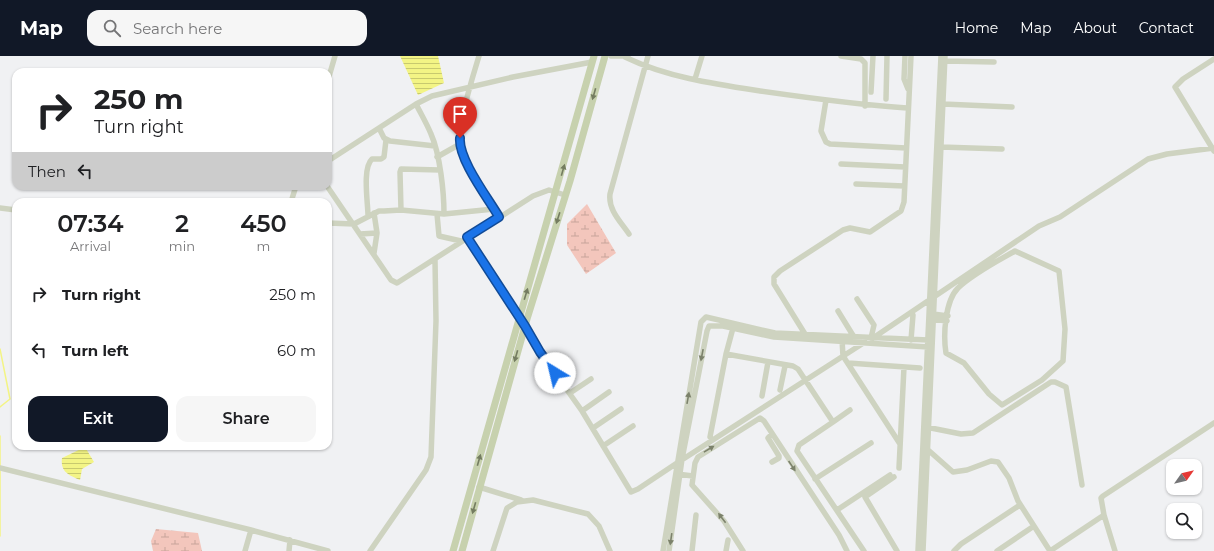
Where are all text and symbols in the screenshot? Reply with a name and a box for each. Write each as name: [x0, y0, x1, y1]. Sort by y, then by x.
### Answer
search box: [87, 10, 367, 46]
text: Map: [20, 17, 63, 40]
icon: search: [101, 17, 123, 39]
text: Search here: [133, 19, 222, 38]
text: Home: [955, 19, 998, 37]
text: Map: [1020, 19, 1051, 37]
text: About: [1073, 19, 1117, 37]
text: Contact: [1139, 19, 1194, 37]
text: 250 m: [94, 82, 184, 116]
icon: right: [28, 84, 80, 136]
one-way arrow: [591, 88, 597, 100]
pin: [443, 97, 477, 138]
icon: arrive: [449, 103, 471, 125]
text: Turn right: [94, 116, 184, 138]
icon: left: [74, 160, 96, 182]
text: Then: [28, 162, 66, 181]
one-way arrow: [560, 163, 566, 175]
text: 07:34: [57, 209, 124, 238]
text: 2: [175, 209, 189, 238]
text: 450: [240, 209, 287, 238]
one-way arrow: [555, 213, 561, 225]
text: Arrival: [70, 238, 111, 254]
text: min: [169, 238, 195, 254]
text: m: [257, 238, 270, 254]
icon: right: [28, 283, 50, 305]
text: Turn right: [62, 285, 141, 304]
text: 250 m: [269, 285, 316, 304]
one-way arrow: [523, 288, 529, 300]
icon: left: [28, 339, 50, 361]
text: Turn left: [62, 341, 129, 360]
text: 60 m: [277, 341, 316, 360]
one-way arrow: [699, 349, 705, 361]
one-way arrow: [513, 350, 519, 362]
position arrow: [534, 352, 576, 394]
one-way arrow: [685, 392, 691, 404]
button: Exit: [28, 396, 168, 442]
button: Share: [176, 396, 316, 442]
one-way arrow: [703, 446, 715, 453]
one-way arrow: [476, 453, 482, 465]
north arrow: [1166, 459, 1202, 495]
map controls: [1166, 459, 1202, 539]
one-way arrow: [788, 460, 796, 471]
one-way arrow: [470, 502, 476, 515]
button: search: [1166, 503, 1202, 539]
one-way arrow: [718, 513, 726, 524]
one-way arrow: [668, 532, 674, 545]

